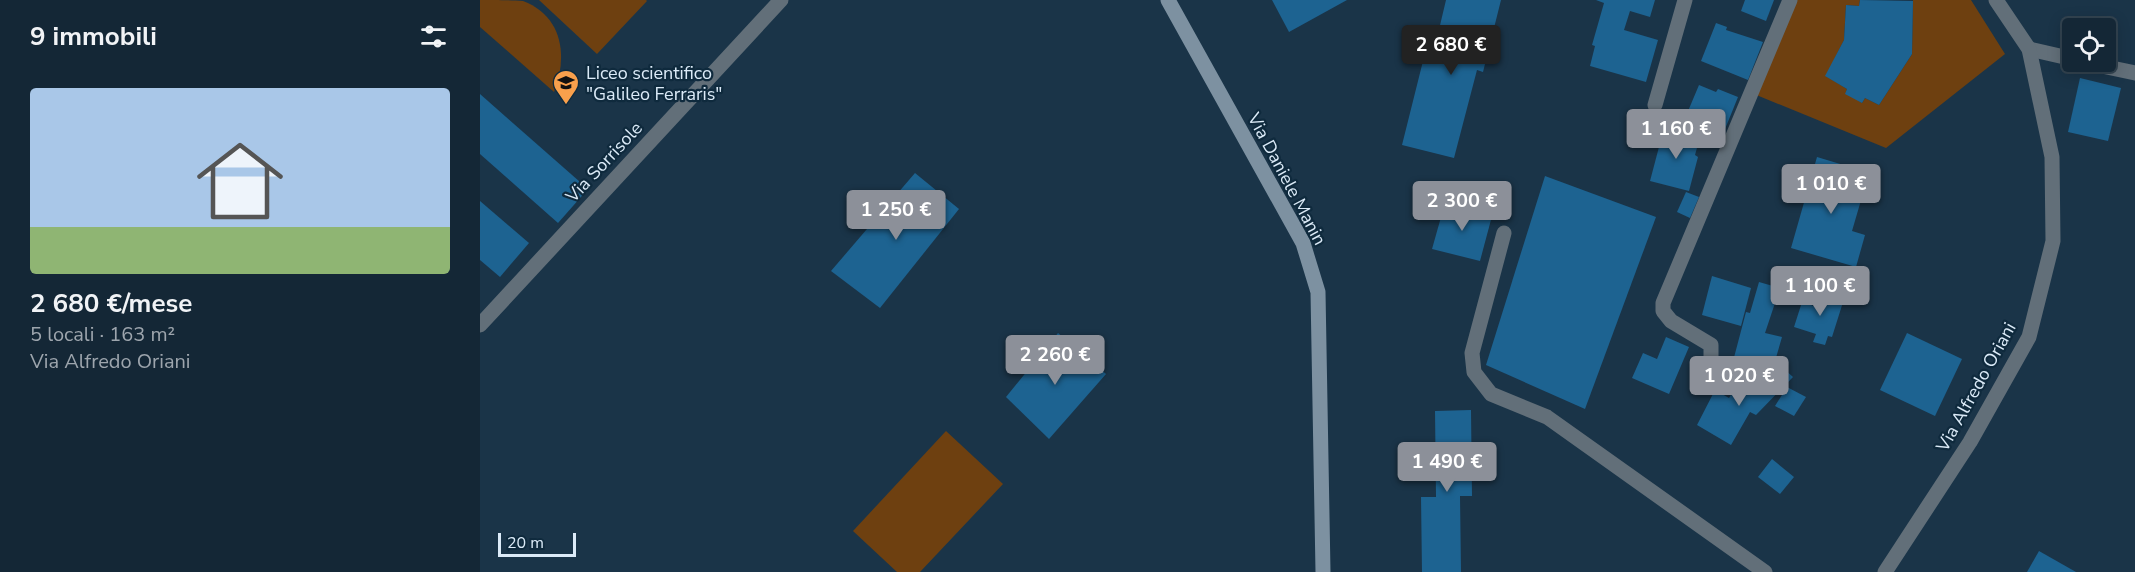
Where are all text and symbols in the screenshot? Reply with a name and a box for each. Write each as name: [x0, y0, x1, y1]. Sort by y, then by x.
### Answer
map controls: [2062, 18, 2116, 72]
button: locate: [2062, 18, 2116, 72]
text: 9 immobili: [30, 19, 157, 54]
icon: filters: [417, 20, 450, 53]
pin: 2 680 €: [1396, 25, 1506, 76]
text: 2 680 €: [1416, 31, 1486, 58]
place label: Liceo scientifico "Galileo Ferraris": [586, 61, 722, 106]
school or university icon: Liceo scientifico "Galileo Ferraris": [551, 68, 581, 106]
street label: Via Daniele Manin: [1242, 108, 1332, 249]
pin: 1 160 €: [1621, 109, 1731, 160]
text: 1 160 €: [1641, 115, 1711, 142]
street label: Via Sorrisole: [560, 116, 648, 208]
icon: home: [186, 127, 294, 235]
pin: 1 010 €: [1776, 164, 1886, 215]
text: 1 010 €: [1796, 170, 1866, 197]
pin: 2 300 €: [1407, 181, 1517, 232]
text: 2 300 €: [1427, 187, 1497, 214]
pin: 1 250 €: [841, 190, 951, 241]
text: 1 250 €: [861, 196, 931, 223]
pin: 1 100 €: [1765, 266, 1875, 317]
text: 1 100 €: [1785, 272, 1855, 299]
text: 2 680 €/mese: [30, 286, 192, 321]
street label: Via Alfredo Oriani: [1930, 318, 2022, 457]
text: 5 locali · 163 m²: [30, 321, 175, 348]
pin: 2 260 €: [1000, 335, 1110, 386]
text: 2 260 €: [1020, 341, 1090, 368]
text: Via Alfredo Oriani: [30, 348, 191, 375]
pin: 1 020 €: [1684, 356, 1794, 407]
text: 1 020 €: [1704, 362, 1774, 389]
pin: 1 490 €: [1392, 442, 1502, 493]
text: 1 490 €: [1412, 448, 1482, 475]
scale bar: [498, 530, 576, 558]
text: 20 m: [507, 532, 544, 554]

